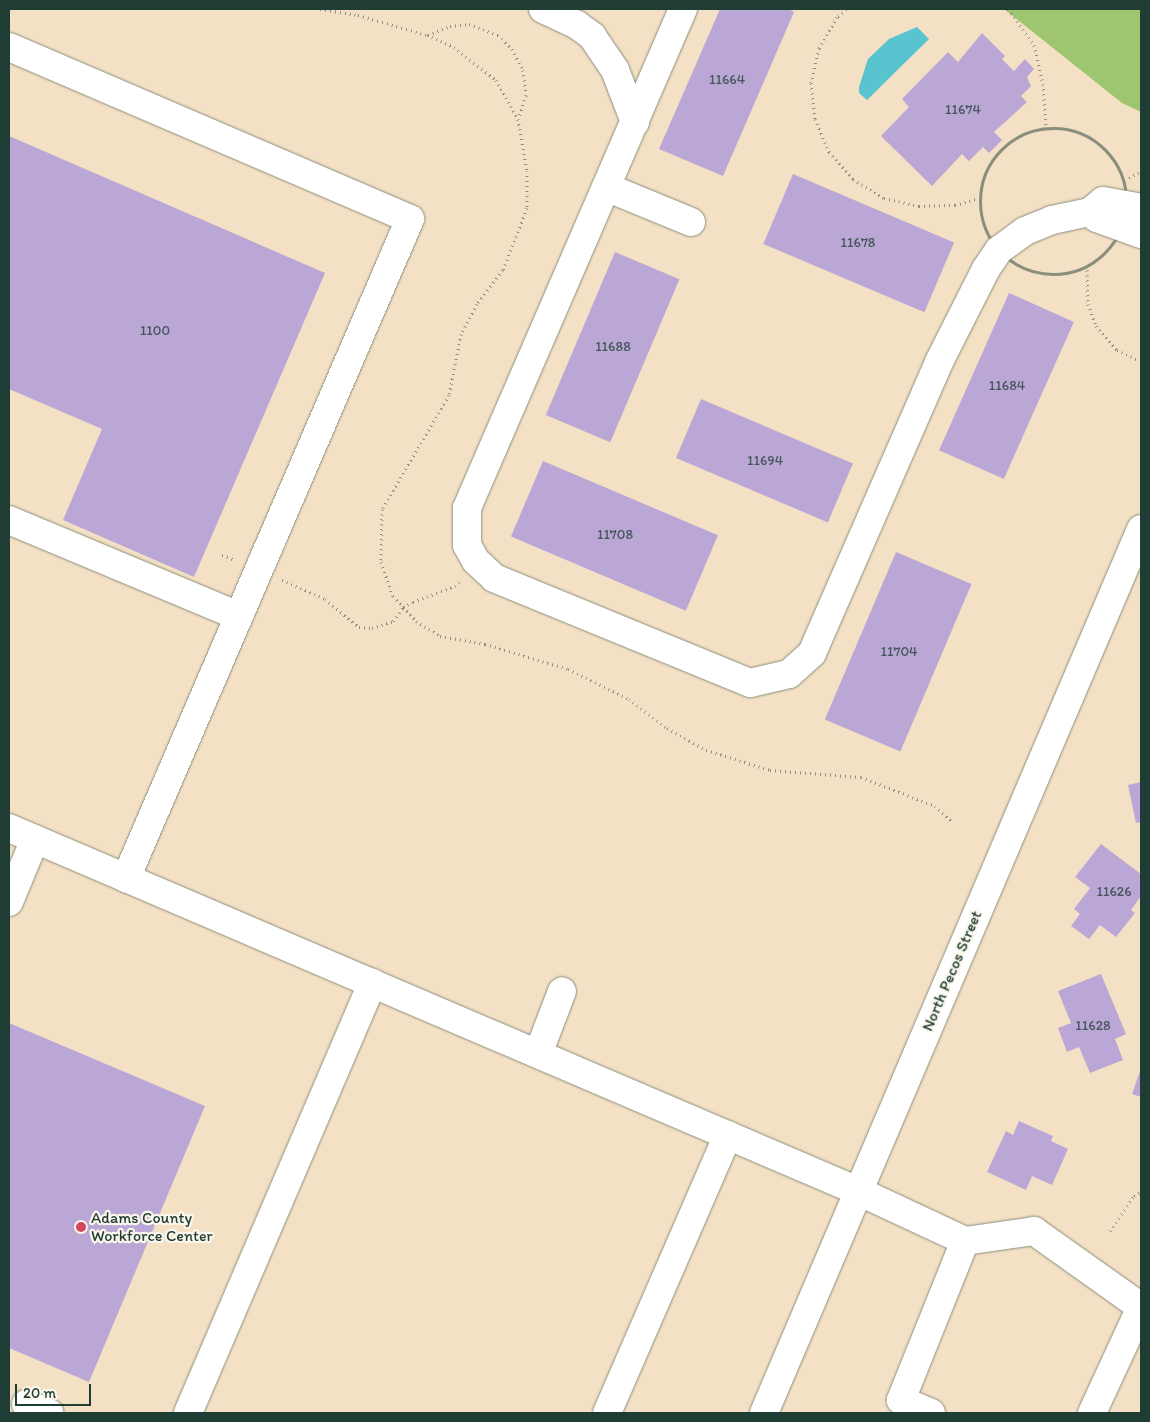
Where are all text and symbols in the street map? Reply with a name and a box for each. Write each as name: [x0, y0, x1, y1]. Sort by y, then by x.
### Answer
house number: 11664: [709, 72, 745, 88]
house number: 11674: [945, 102, 981, 118]
house number: 11678: [840, 235, 876, 251]
house number: 1100: [140, 323, 170, 339]
house number: 11688: [595, 339, 631, 355]
house number: 11684: [989, 378, 1025, 394]
house number: 11694: [747, 453, 783, 469]
house number: 11708: [597, 527, 633, 543]
house number: 11704: [881, 644, 917, 660]
house number: 11626: [1096, 884, 1132, 900]
street label: North Pecos Street: [918, 908, 986, 1034]
house number: 11628: [1075, 1018, 1111, 1034]
place label: Adams County Workforce Center: [91, 1208, 213, 1246]
marker: Adams County Workforce Center: [75, 1221, 87, 1233]
scale bar: [18, 1374, 94, 1406]
text: 20 m: [23, 1384, 56, 1402]

